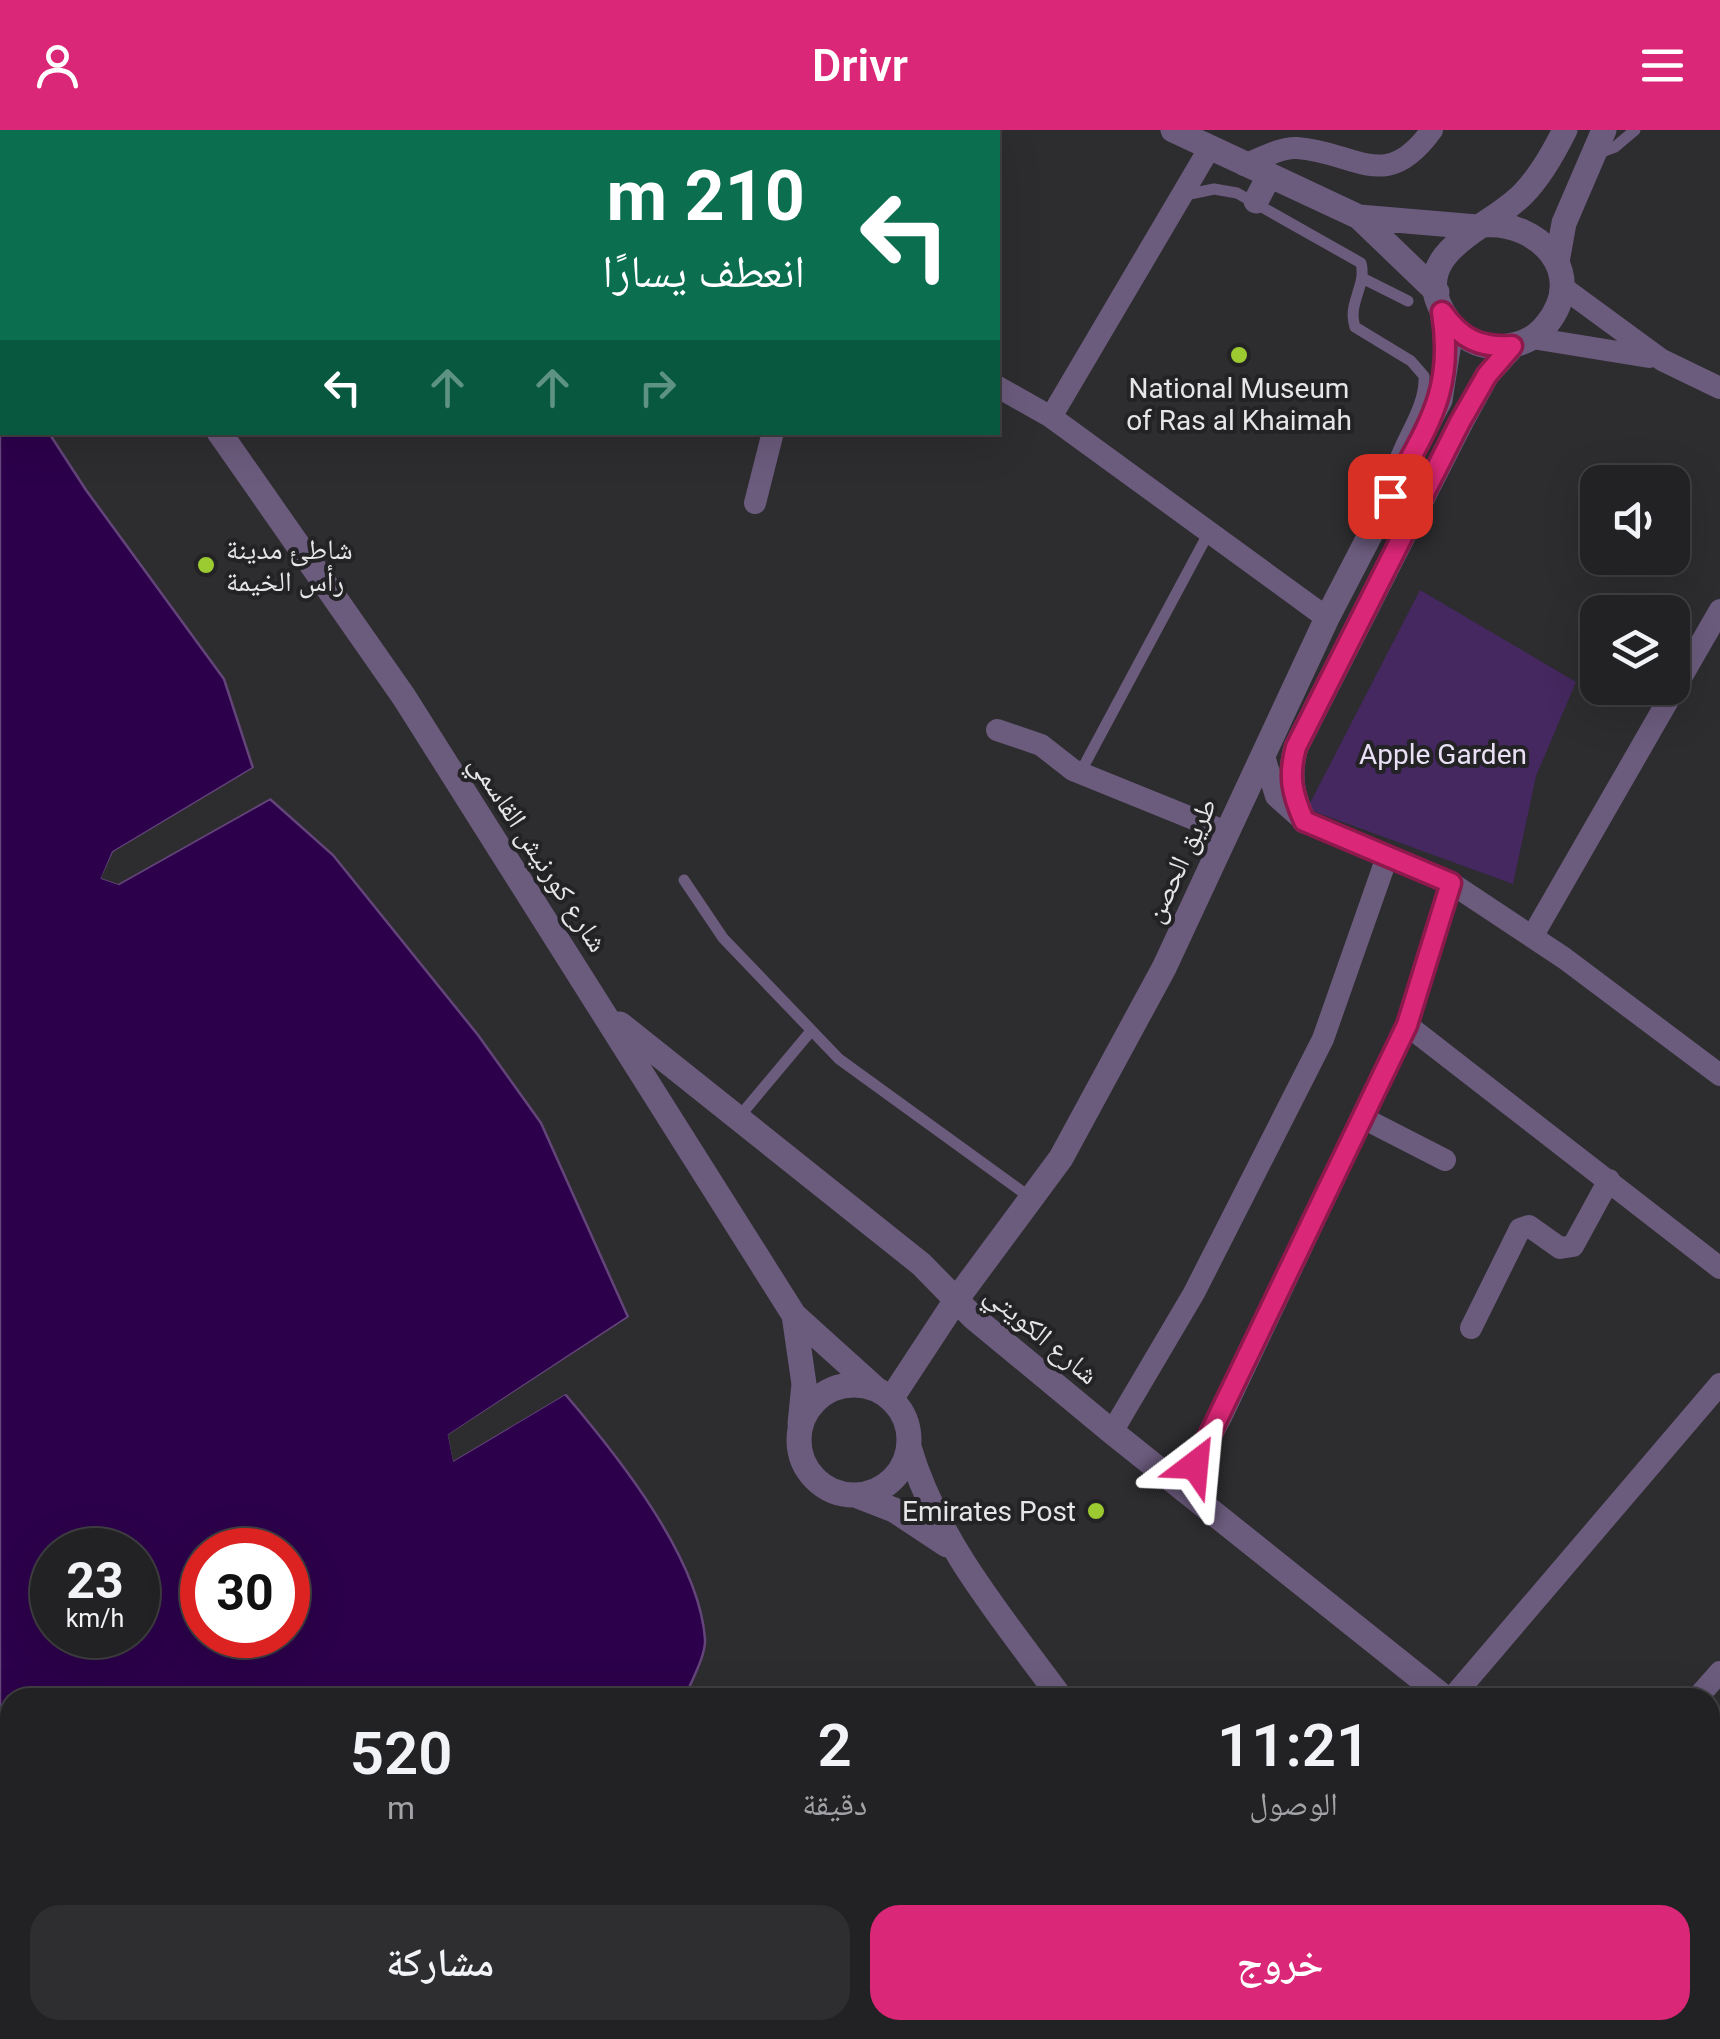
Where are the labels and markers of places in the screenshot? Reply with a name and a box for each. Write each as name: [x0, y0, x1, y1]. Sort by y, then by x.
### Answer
marker: National Museum of Ras al Khaimah: [1228, 344, 1250, 366]
place label: National Museum of Ras al Khaimah: [1126, 372, 1352, 437]
pin: [1348, 454, 1433, 539]
place label: شاطئ مدينة رأس الخيمة: [226, 533, 353, 599]
marker: شاطئ مدينة رأس الخيمة: [195, 554, 217, 576]
place label: Emirates Post: [902, 1495, 1076, 1528]
marker: Emirates Post: [1085, 1500, 1107, 1522]

